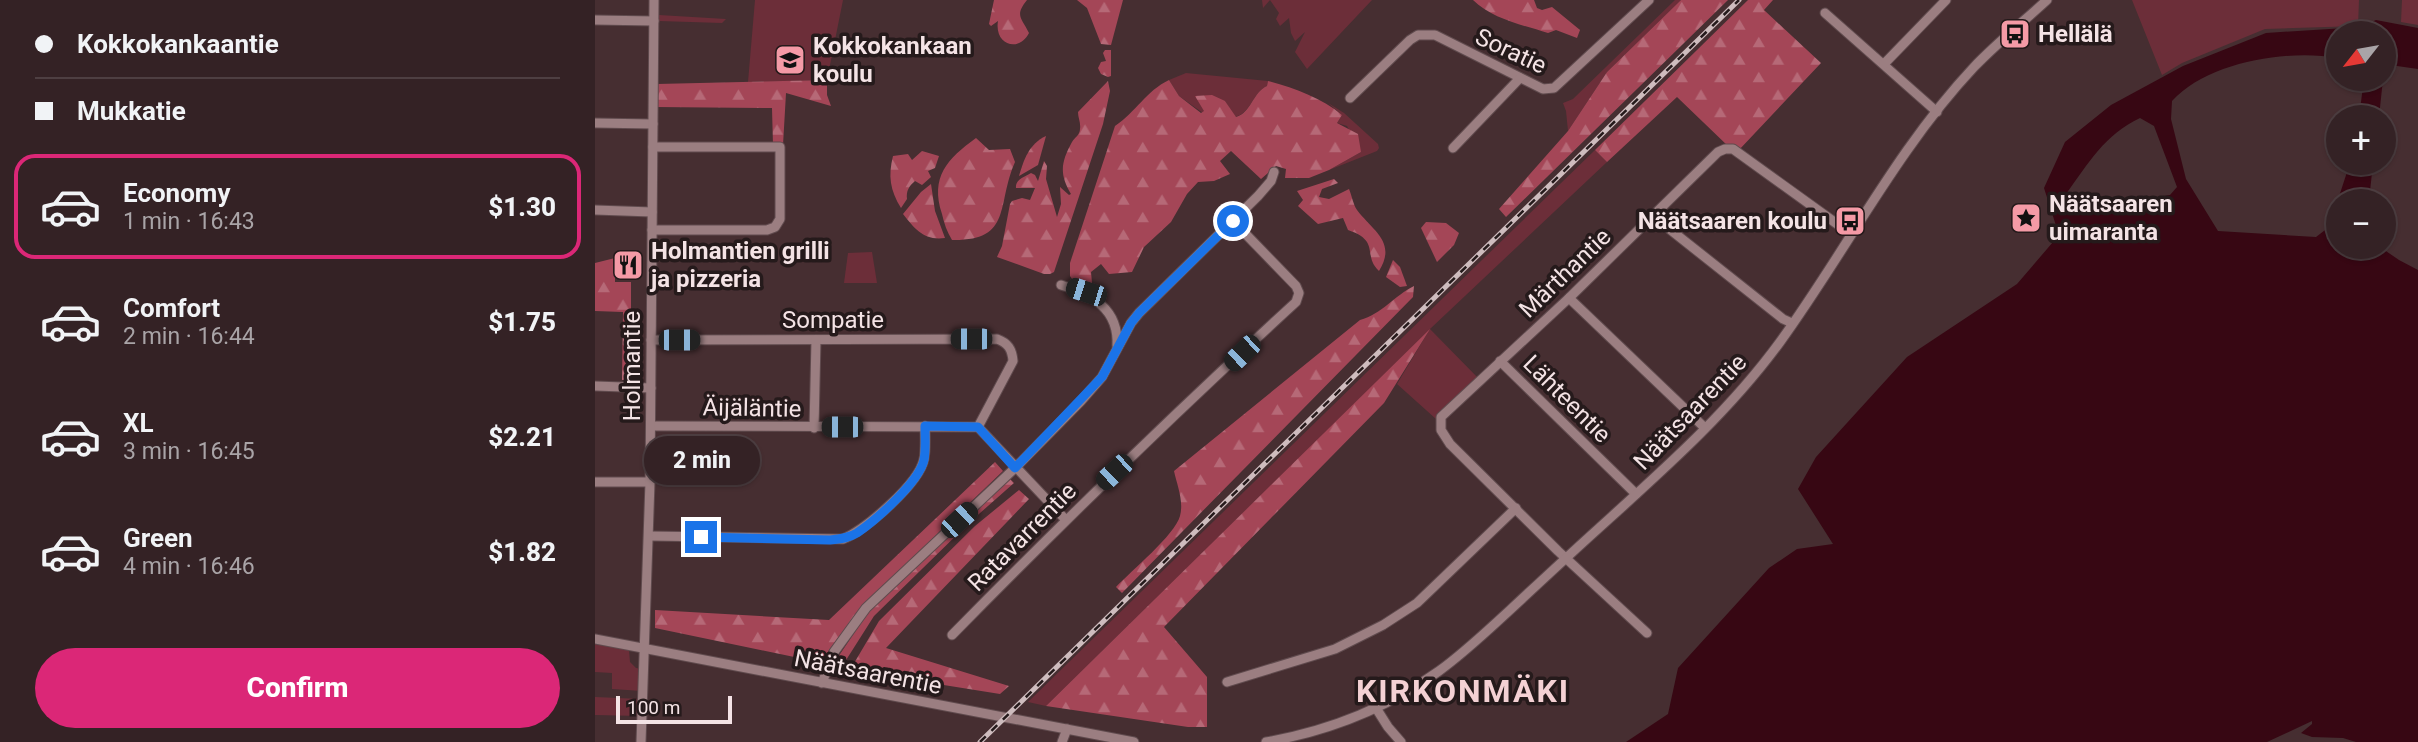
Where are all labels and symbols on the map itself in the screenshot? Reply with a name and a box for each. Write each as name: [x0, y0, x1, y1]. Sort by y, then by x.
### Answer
bus stop icon: Hellälä: [1998, 17, 2032, 51]
place label: Hellälä: [2038, 20, 2113, 48]
north arrow: [2326, 21, 2396, 91]
street label: Soratie: [1471, 22, 1551, 80]
place label: Kokkokankaan koulu: [813, 32, 972, 88]
school or university icon: Kokkokankaan koulu: [773, 43, 807, 77]
place label: Näätsaaren uimaranta: [2049, 190, 2173, 246]
place icon: Näätsaaren uimaranta: [2009, 201, 2043, 235]
bus stop icon: Näätsaaren koulu: [1833, 204, 1867, 238]
route start: [1217, 205, 1249, 237]
place label: Näätsaaren koulu: [1638, 207, 1827, 235]
street label: Märthantie: [1513, 222, 1617, 324]
place label: Holmantien grilli ja pizzeria: [649, 237, 830, 293]
restaurant icon: Holmantien grilli ja pizzeria: [611, 248, 645, 282]
car: [1063, 276, 1110, 308]
street label: Sompatie: [782, 306, 884, 334]
street label: Holmantie: [618, 311, 646, 421]
car: [951, 329, 993, 350]
car: [659, 330, 701, 351]
car: [1220, 331, 1265, 375]
street label: Näätsaarentie: [1628, 348, 1752, 476]
street label: Lähteentie: [1517, 349, 1617, 449]
street label: Äijäläntie: [702, 393, 802, 423]
car: [822, 417, 864, 438]
callout: 2 min: [643, 435, 759, 484]
car: [1092, 450, 1137, 494]
street label: Ratavarrentie: [962, 477, 1082, 597]
car: [937, 498, 982, 542]
route end: [685, 521, 717, 553]
street label: Näätsaarentie: [792, 644, 944, 700]
district label: KIRKONMÄKI: [1356, 672, 1570, 710]
scale bar: [616, 693, 731, 725]

